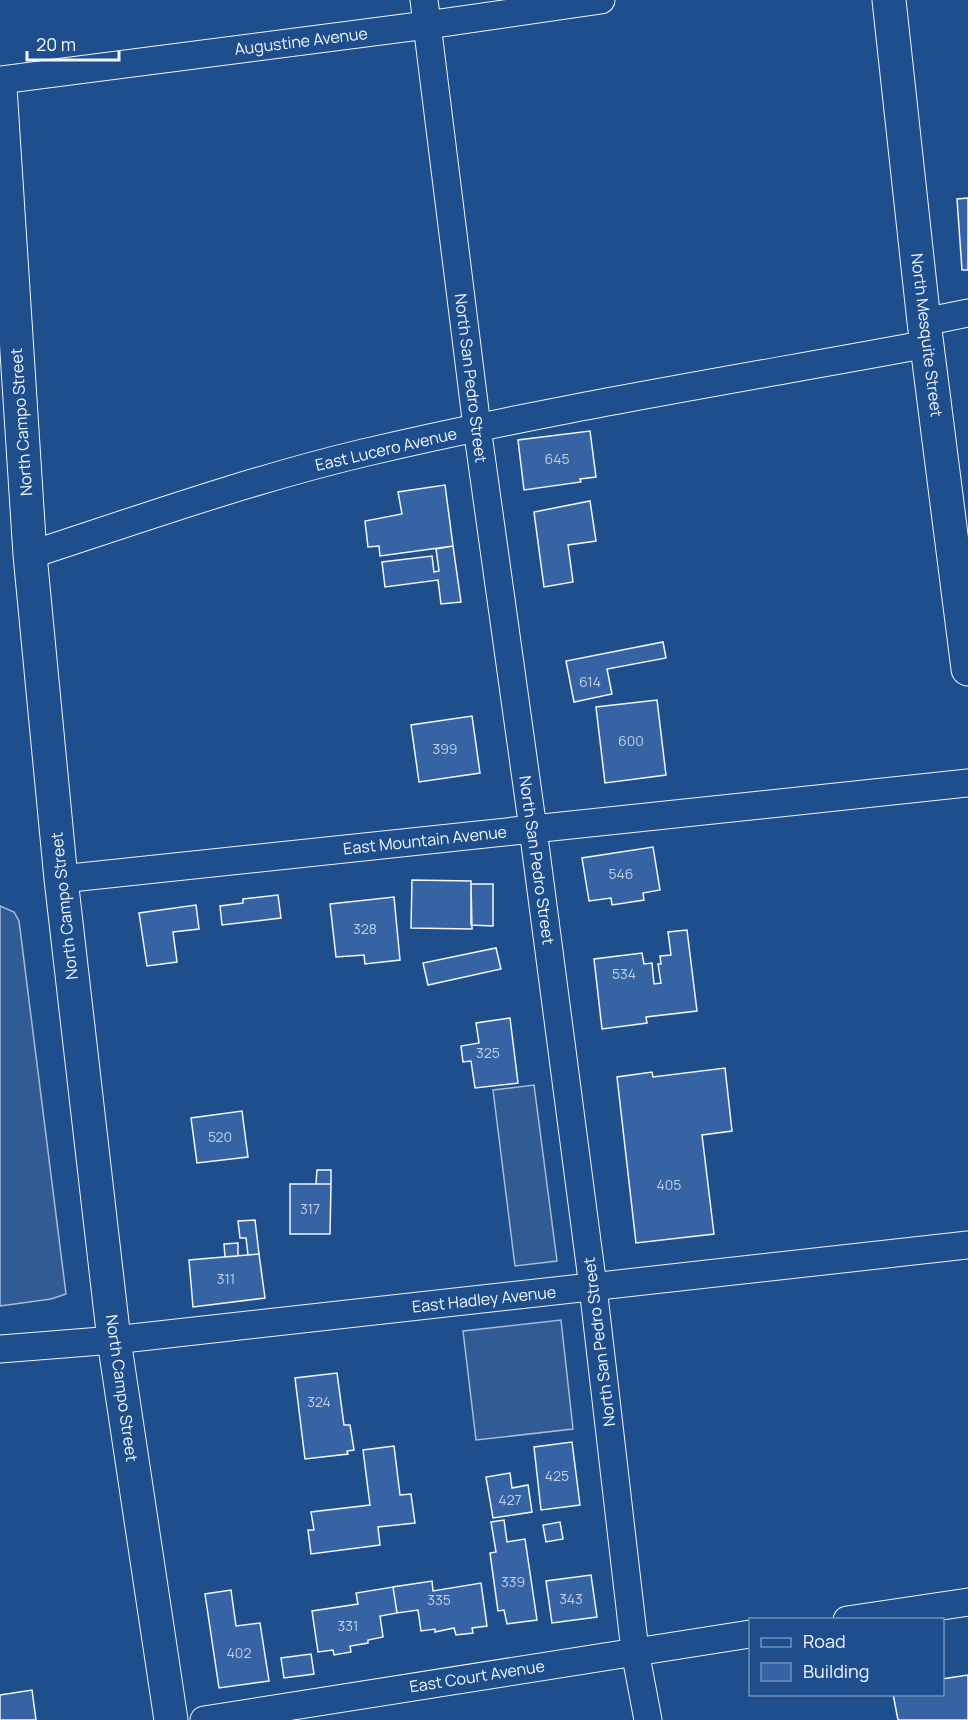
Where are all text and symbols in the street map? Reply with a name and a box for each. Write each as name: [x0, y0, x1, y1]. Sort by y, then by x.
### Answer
street label: Augustine Avenue: [233, 22, 369, 60]
scale bar: [27, 24, 118, 62]
text: 20 m: [36, 32, 76, 56]
street label: North Mesquite Street: [906, 252, 948, 418]
street label: North San Pedro Street: [450, 292, 492, 464]
street label: North Campo Street: [5, 347, 37, 497]
street label: East Lucero Avenue: [313, 422, 459, 476]
house number: 645: [544, 449, 570, 468]
house number: 614: [579, 672, 601, 691]
house number: 600: [618, 731, 644, 750]
house number: 399: [432, 739, 458, 758]
street label: North San Pedro Street: [514, 774, 560, 946]
street label: East Mountain Avenue: [342, 820, 508, 860]
street label: North Campo Street: [45, 831, 83, 981]
house number: 546: [608, 864, 634, 883]
house number: 328: [353, 919, 377, 938]
house number: 534: [612, 964, 636, 983]
house number: 325: [476, 1043, 500, 1062]
house number: 520: [208, 1127, 232, 1146]
house number: 405: [657, 1175, 681, 1194]
house number: 317: [300, 1199, 320, 1218]
street label: North San Pedro Street: [578, 1256, 620, 1428]
house number: 311: [217, 1269, 235, 1288]
street label: East Hadley Avenue: [411, 1280, 557, 1318]
street label: North Campo Street: [101, 1313, 143, 1463]
house number: 324: [307, 1392, 331, 1411]
house number: 425: [545, 1466, 569, 1485]
house number: 427: [498, 1490, 522, 1509]
house number: 339: [501, 1572, 525, 1591]
house number: 343: [559, 1589, 583, 1608]
house number: 335: [427, 1590, 451, 1609]
house number: 331: [338, 1616, 358, 1635]
legend: [749, 1618, 944, 1696]
text: Road: [803, 1629, 846, 1653]
house number: 402: [227, 1643, 251, 1662]
street label: East Court Avenue: [408, 1654, 546, 1698]
text: Building: [803, 1659, 869, 1683]

